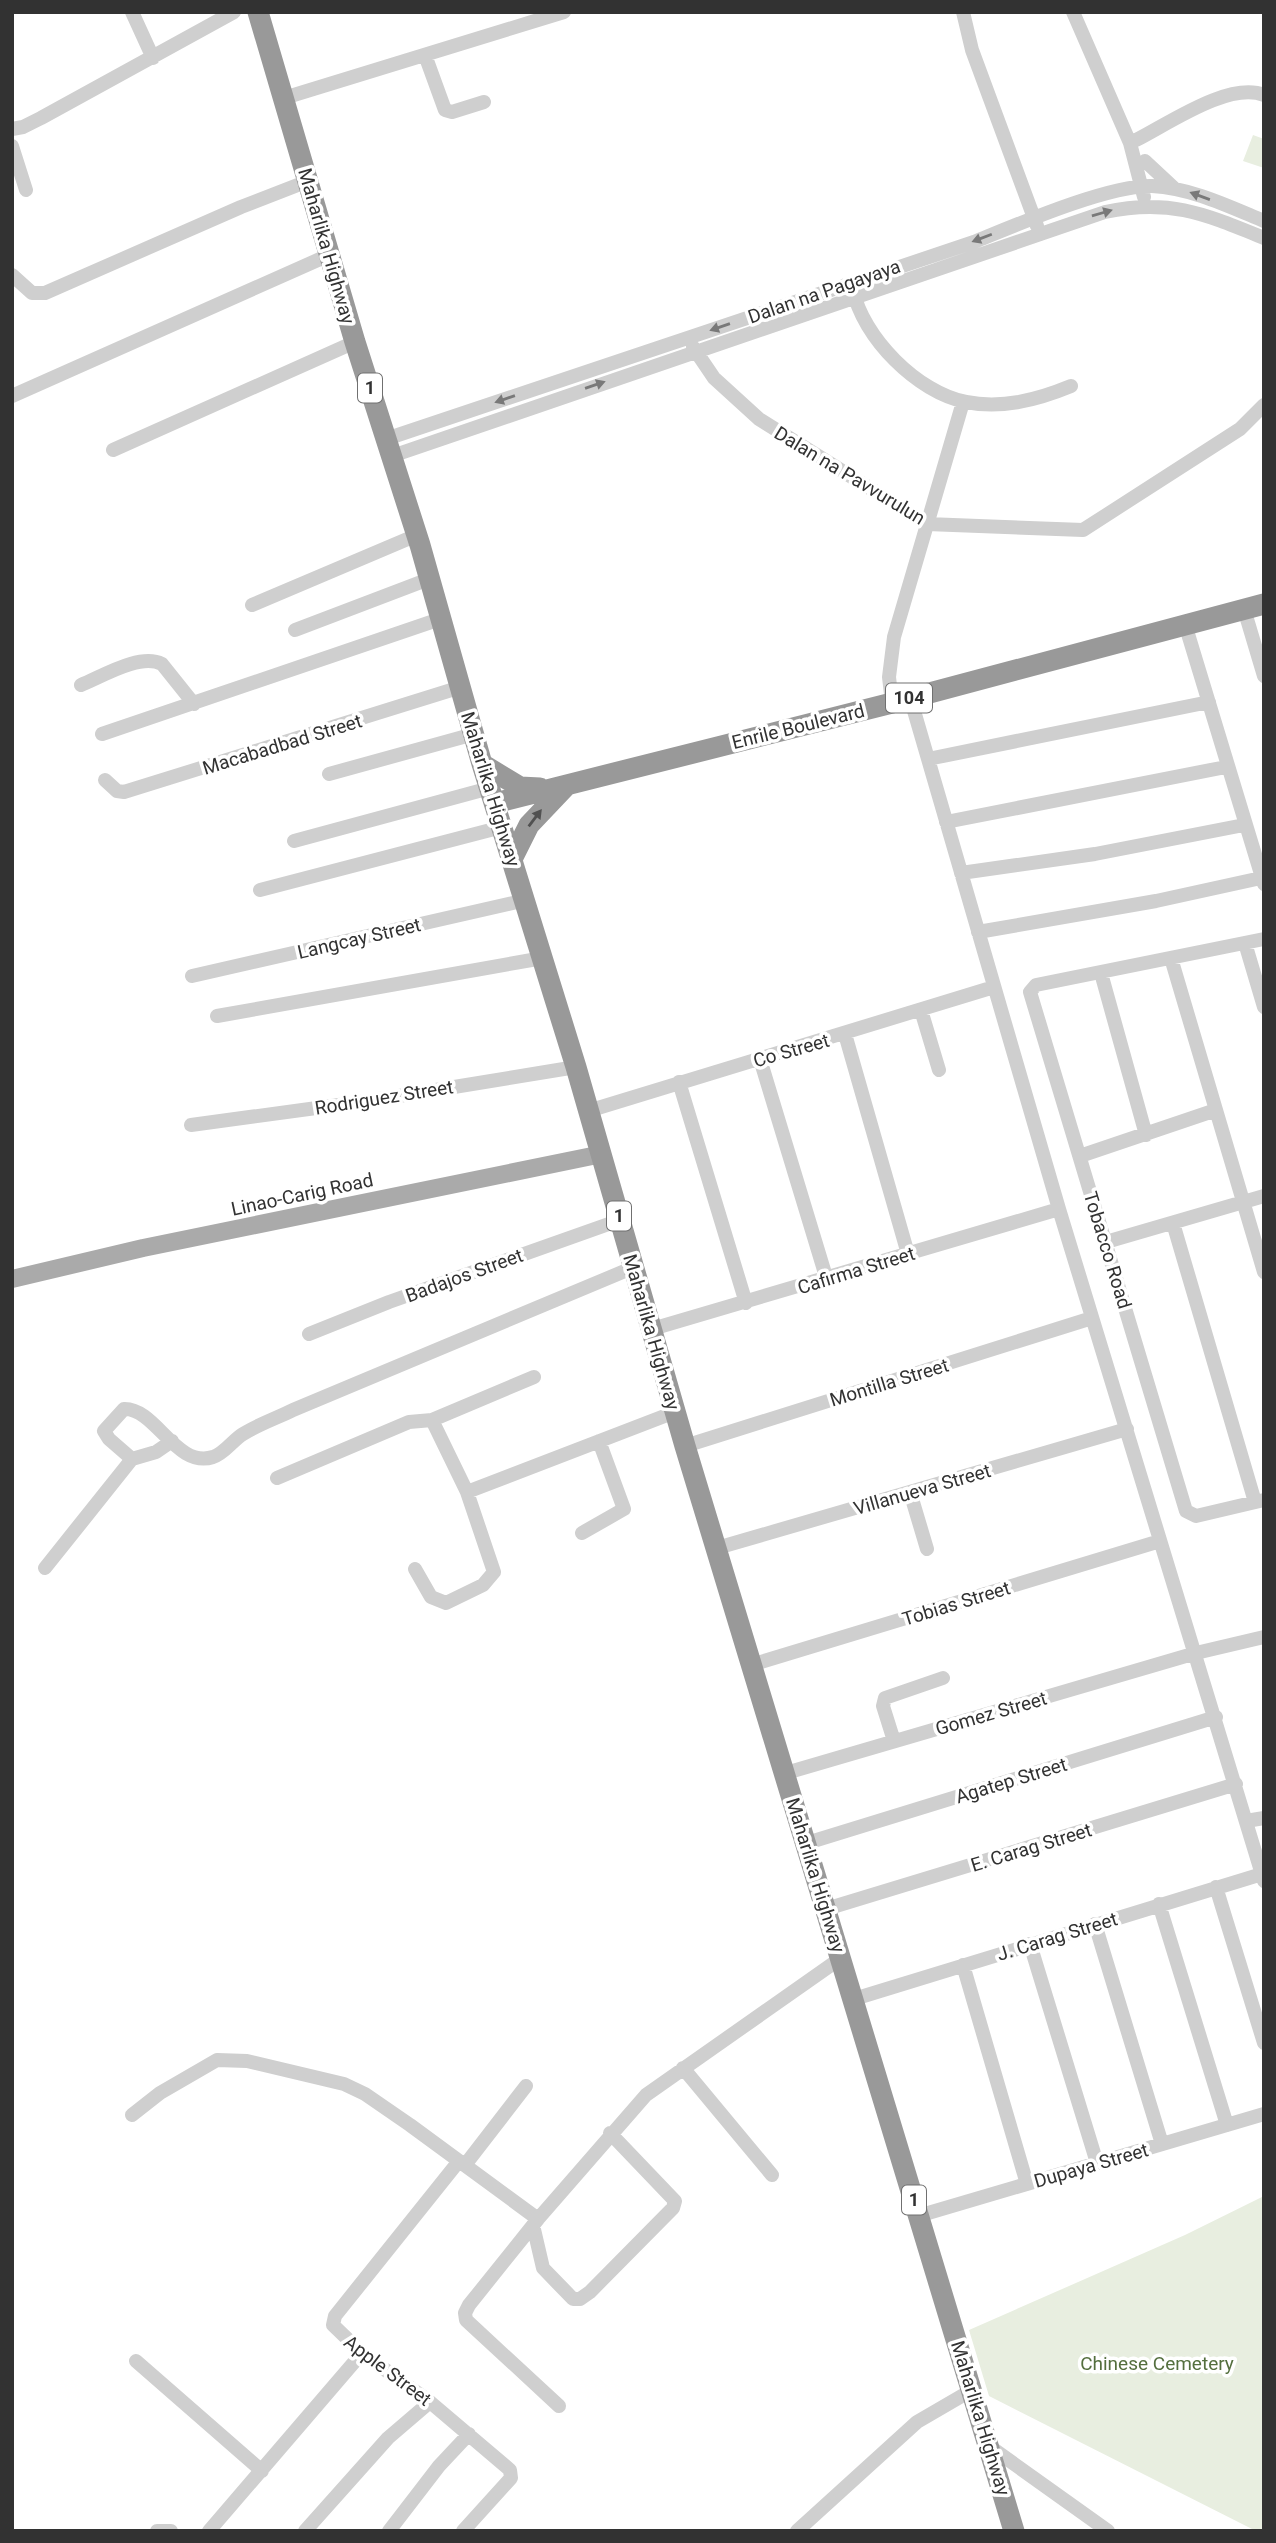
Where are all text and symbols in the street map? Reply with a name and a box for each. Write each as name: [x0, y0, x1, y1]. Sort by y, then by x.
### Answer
street label: Maharlika Highway: [293, 166, 360, 327]
one-way arrow: [1190, 190, 1211, 201]
one-way arrow: [1091, 208, 1112, 218]
one-way arrow: [972, 233, 993, 244]
street label: Dalan na Pagayaya: [745, 255, 903, 328]
one-way arrow: [710, 322, 731, 333]
road number: 1: [358, 374, 382, 402]
one-way arrow: [585, 379, 606, 390]
one-way arrow: [494, 394, 515, 405]
street label: Dalan na Pavvurulun: [770, 421, 929, 530]
road number: 104: [886, 684, 932, 712]
street label: Enrile Boulevard: [729, 699, 867, 754]
street label: Macabadbad Street: [200, 709, 365, 780]
street label: Maharlika Highway: [456, 709, 525, 869]
one-way arrow: [528, 808, 542, 827]
street label: Langcay Street: [295, 913, 423, 964]
street label: Co Street: [750, 1029, 832, 1072]
street label: Rodriguez Street: [313, 1075, 455, 1120]
street label: Linao-Carig Road: [229, 1168, 375, 1221]
street label: Tobacco Road: [1079, 1189, 1136, 1312]
road number: 1: [607, 1202, 631, 1231]
street label: Cafirma Street: [795, 1242, 918, 1299]
street label: Badajos Street: [402, 1244, 526, 1307]
street label: Maharlika Highway: [618, 1252, 685, 1413]
street label: Montilla Street: [827, 1353, 951, 1411]
street label: Villanueva Street: [851, 1459, 993, 1520]
street label: Tobias Street: [899, 1576, 1013, 1631]
street label: Gomez Street: [933, 1687, 1049, 1740]
street label: Agatep Street: [953, 1753, 1070, 1808]
street label: Maharlika Highway: [781, 1795, 850, 1955]
street label: E. Carag Street: [968, 1818, 1094, 1877]
street label: J. Carag Street: [994, 1907, 1120, 1966]
street label: Dupaya Street: [1031, 2138, 1151, 2193]
road number: 1: [902, 2186, 926, 2214]
street label: Apple Street: [340, 2330, 436, 2411]
street label: Maharlika Highway: [946, 2338, 1015, 2498]
park label: Chinese Cemetery: [1080, 2352, 1234, 2375]

